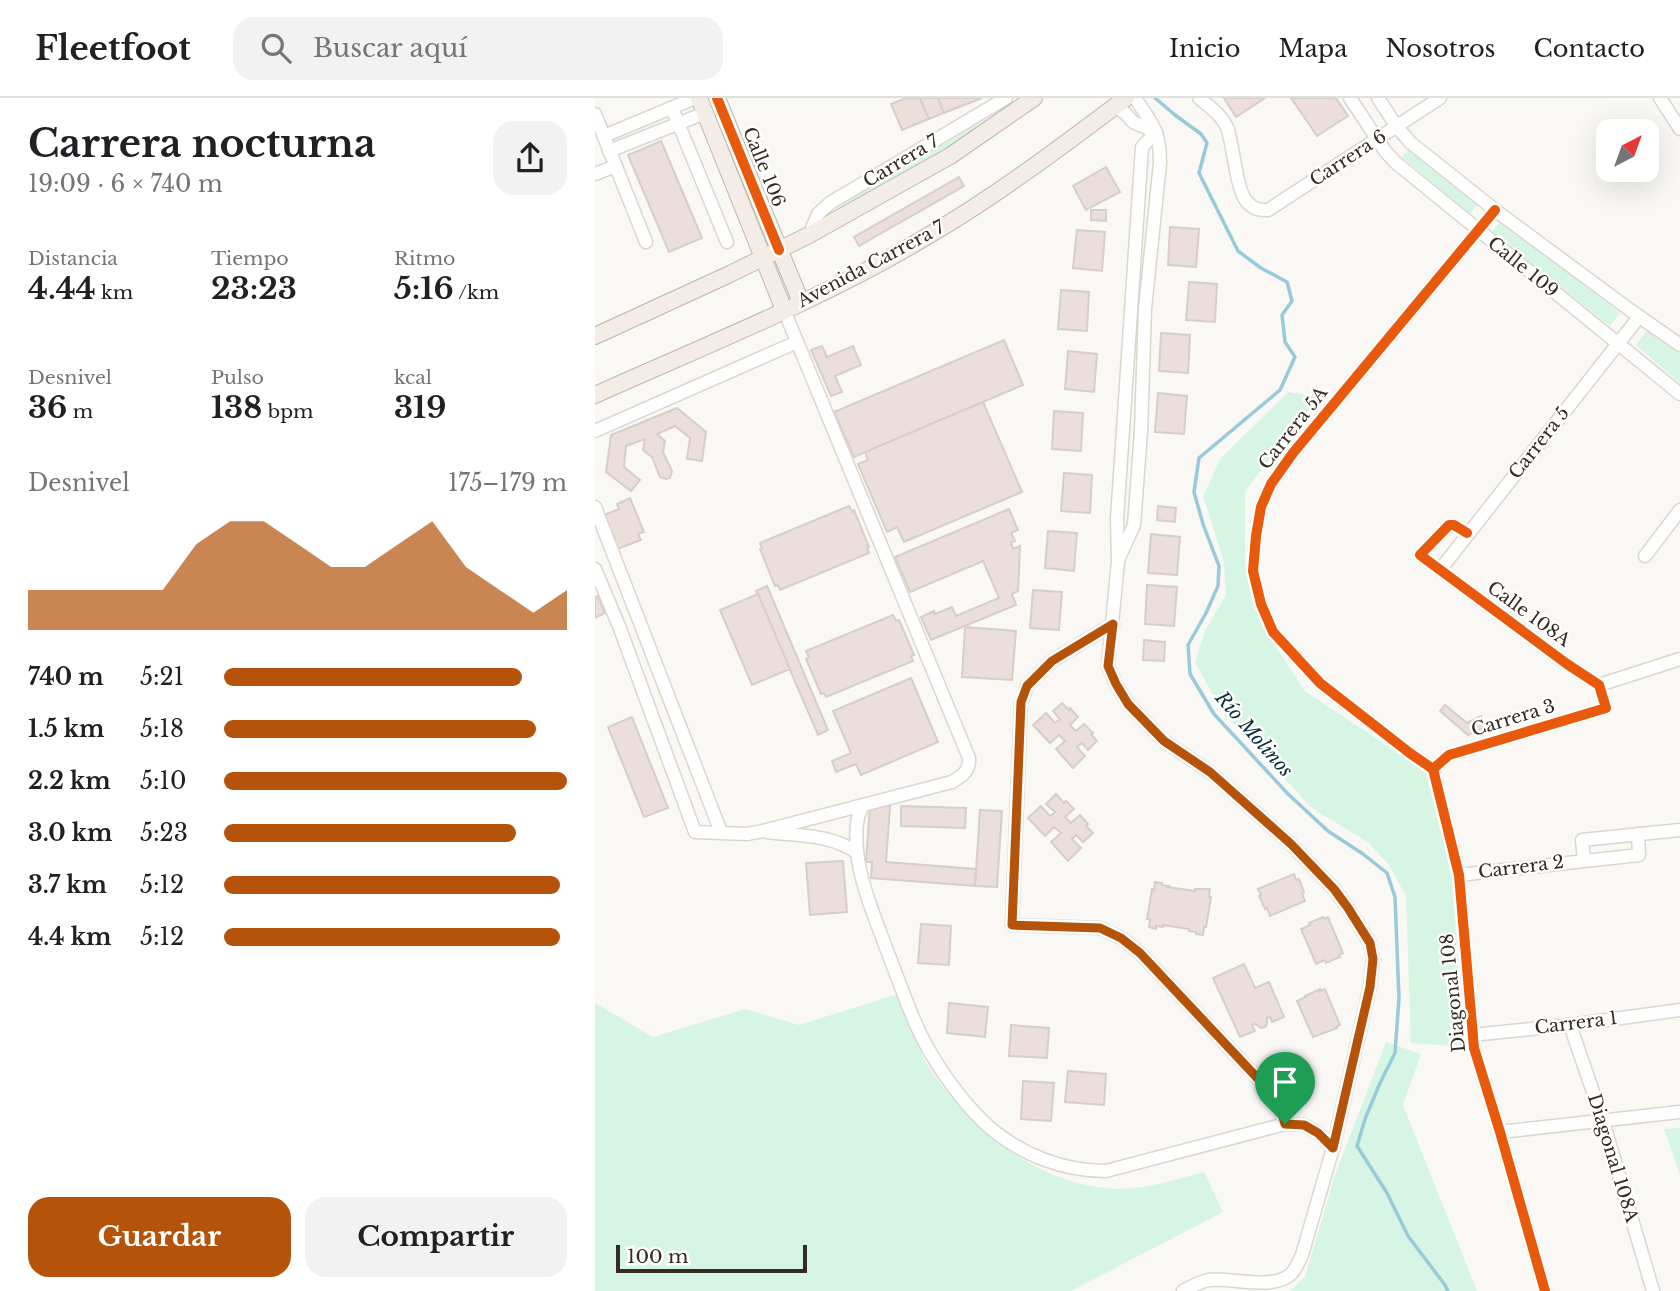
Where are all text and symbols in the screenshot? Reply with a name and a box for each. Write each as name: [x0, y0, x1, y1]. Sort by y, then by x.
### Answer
search box: [233, 17, 723, 80]
text: Fleetfoot: [35, 28, 191, 69]
icon: search: [257, 29, 295, 67]
text: Buscar aquí: [313, 32, 467, 64]
text: Inicio: [1169, 34, 1240, 63]
text: Mapa: [1278, 34, 1347, 63]
text: Nosotros: [1385, 34, 1496, 63]
text: Contacto: [1534, 34, 1645, 63]
north arrow: [1596, 119, 1659, 182]
map controls: [1596, 119, 1659, 182]
text: Carrera nocturna: [28, 120, 376, 167]
button: share: [493, 121, 567, 195]
street label: Calle 106: [738, 124, 790, 210]
street label: Carrera 6: [1306, 125, 1390, 191]
street label: Carrera 7: [859, 129, 944, 192]
text: 19:09 · 6 × 740 m: [28, 170, 223, 198]
street label: Avenida Carrera 7: [793, 215, 949, 313]
street label: Calle 109: [1483, 232, 1563, 302]
text: Distancia: [28, 247, 118, 270]
text: Tiempo: [211, 247, 289, 270]
text: Ritmo: [394, 247, 455, 270]
text: 4.44: [28, 270, 96, 307]
text: 23:23: [211, 270, 297, 307]
text: 5:16: [394, 270, 454, 307]
text: km: [96, 281, 133, 304]
text: /km: [454, 281, 499, 304]
text: Desnivel: [28, 366, 112, 389]
text: Pulso: [211, 366, 264, 389]
text: kcal: [394, 366, 432, 389]
street label: Carrera 5A: [1254, 381, 1333, 474]
text: 36: [28, 389, 67, 426]
text: 138: [211, 389, 262, 426]
text: 319: [394, 389, 446, 426]
text: m: [67, 400, 93, 423]
text: bpm: [262, 400, 313, 423]
street label: Carrera 5: [1504, 403, 1574, 483]
text: Desnivel: [28, 469, 130, 497]
text: 175–179 m: [448, 469, 567, 497]
street label: Calle 108A: [1483, 577, 1576, 652]
text: 740 m: [28, 663, 104, 691]
text: 5:21: [140, 663, 184, 691]
water label: Río Molinos: [1210, 686, 1297, 782]
street label: Carrera 3: [1469, 695, 1557, 741]
text: 1.5 km: [28, 715, 105, 743]
text: 5:18: [140, 715, 184, 743]
text: 2.2 km: [28, 767, 111, 795]
text: 5:10: [140, 767, 186, 795]
text: 3.0 km: [28, 819, 112, 847]
text: 5:23: [140, 819, 188, 847]
street label: Carrera 2: [1477, 851, 1565, 883]
text: 3.7 km: [28, 871, 107, 899]
text: 5:12: [140, 871, 184, 899]
text: 4.4 km: [28, 923, 111, 951]
text: 5:12: [140, 923, 184, 951]
street label: Diagonal 108: [1436, 932, 1470, 1054]
street label: Carrera 1: [1533, 1007, 1619, 1039]
pin: [1255, 1052, 1315, 1124]
icon: arrive: [1266, 1063, 1304, 1101]
street label: Diagonal 108A: [1583, 1091, 1643, 1226]
button: Guardar: [28, 1197, 291, 1277]
button: Compartir: [305, 1197, 567, 1277]
scale bar: [616, 1242, 807, 1274]
text: 100 m: [627, 1245, 688, 1268]

